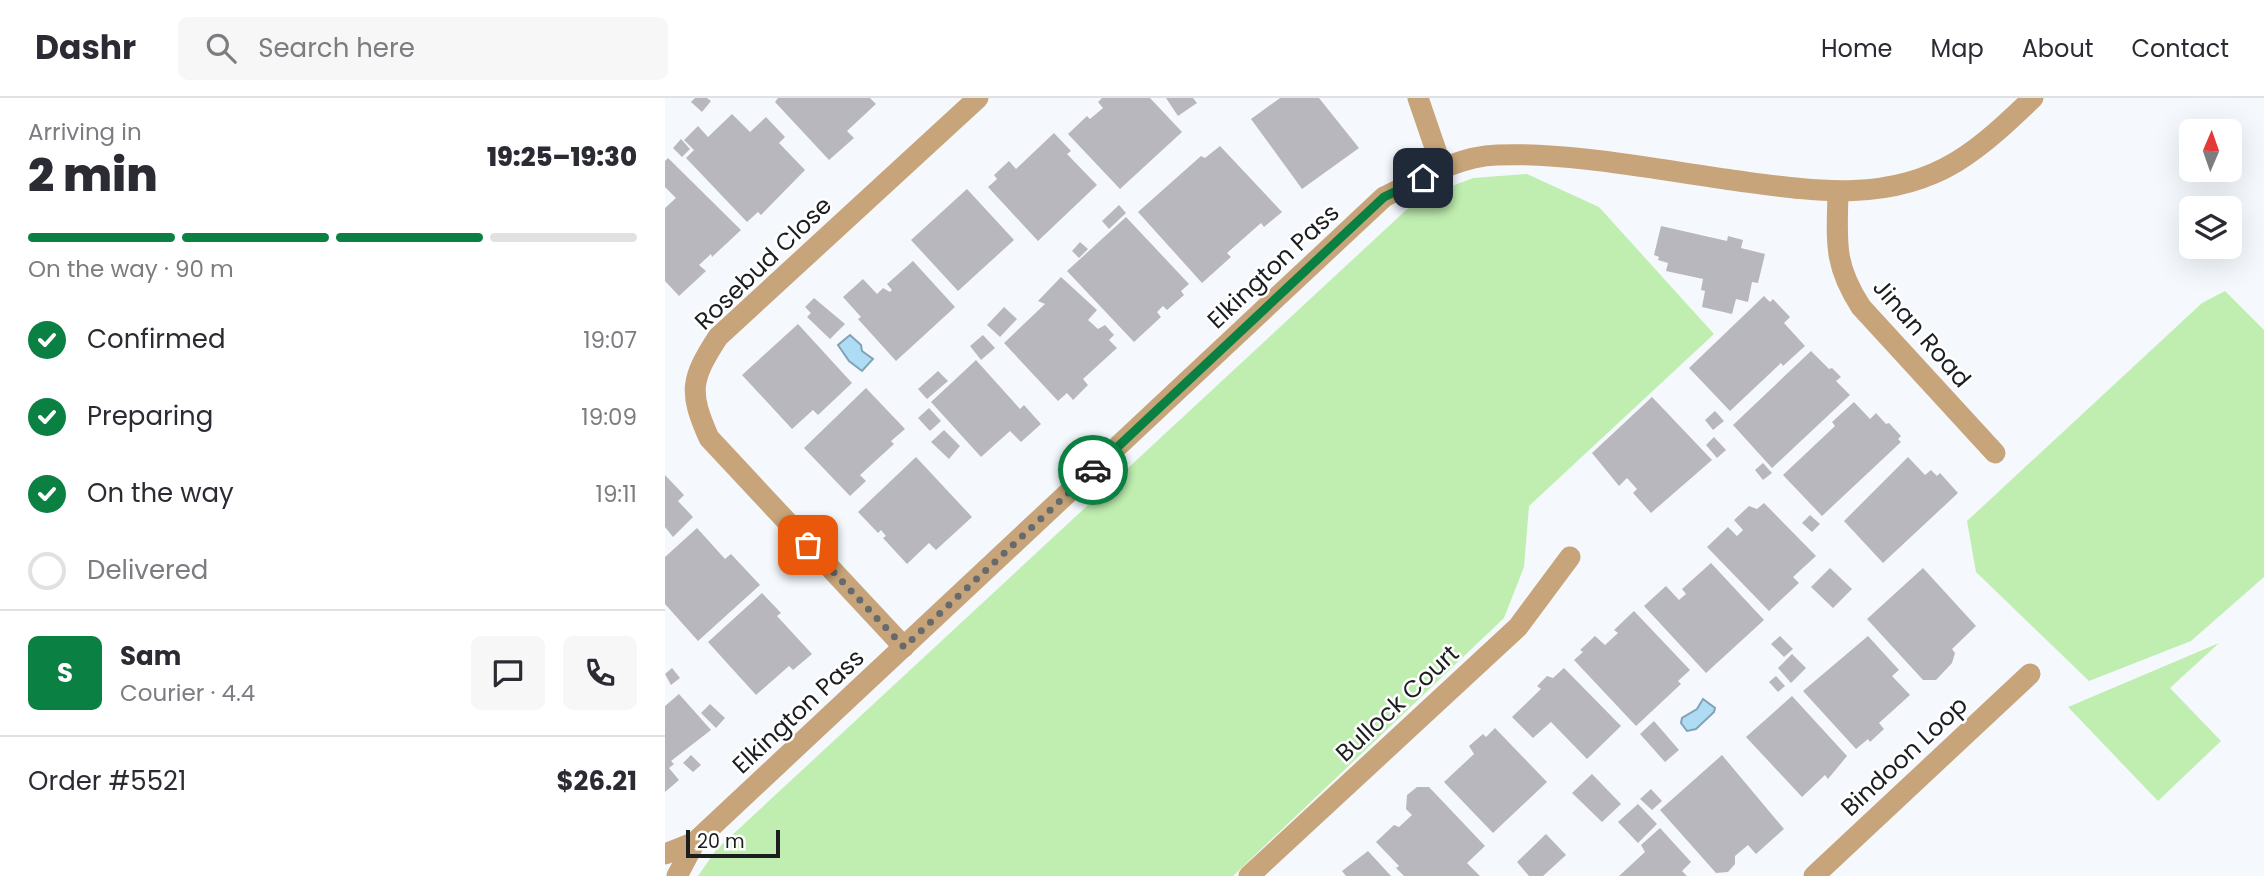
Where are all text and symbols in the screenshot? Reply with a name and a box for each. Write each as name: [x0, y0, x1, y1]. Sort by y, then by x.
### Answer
search box: [178, 17, 668, 80]
text: Dashr: [35, 24, 136, 71]
icon: search: [202, 29, 240, 67]
text: Search here: [258, 30, 415, 66]
text: Home: [1821, 32, 1893, 65]
text: Map: [1931, 32, 1984, 65]
text: About: [2022, 32, 2093, 65]
text: Contact: [2131, 32, 2229, 65]
text: Arriving in: [28, 116, 142, 148]
north arrow: [2179, 119, 2242, 182]
map controls: [2179, 119, 2242, 259]
text: 19:25–19:30: [487, 139, 637, 175]
text: 2 min: [28, 143, 158, 207]
pin: [1393, 148, 1453, 208]
icon: home: [1404, 159, 1442, 197]
street label: Rosebud Close: [687, 189, 839, 337]
street label: Elkington Pass: [1200, 196, 1346, 336]
button: layers: [2179, 196, 2242, 259]
text: On the way · 90 m: [28, 253, 234, 285]
street label: Jinan Road: [1865, 271, 1979, 395]
icon: check: [28, 321, 66, 359]
text: Confirmed: [87, 321, 225, 357]
text: 19:07: [583, 324, 637, 356]
icon: check: [28, 398, 66, 436]
text: Preparing: [87, 398, 213, 434]
text: 19:09: [581, 401, 637, 433]
courier: [1058, 435, 1128, 505]
icon: car: [1074, 451, 1112, 489]
icon: check: [28, 475, 66, 513]
text: On the way: [87, 475, 234, 511]
text: 19:11: [596, 478, 637, 510]
pin: [778, 515, 838, 575]
icon: bag: [789, 526, 827, 564]
text: Delivered: [87, 552, 208, 588]
button: chat: [471, 636, 545, 710]
button: phone: [563, 636, 637, 710]
street label: Bullock Court: [1328, 637, 1466, 769]
text: Sam: [120, 638, 181, 674]
street label: Elkington Pass: [725, 641, 871, 781]
text: S: [57, 655, 73, 691]
text: Courier · 4.4: [120, 677, 255, 709]
street label: Bindoon Loop: [1834, 689, 1974, 823]
text: Order #5521: [28, 763, 186, 799]
text: $26.21: [557, 763, 637, 799]
scale bar: [686, 827, 781, 859]
text: 20 m: [697, 828, 745, 855]

